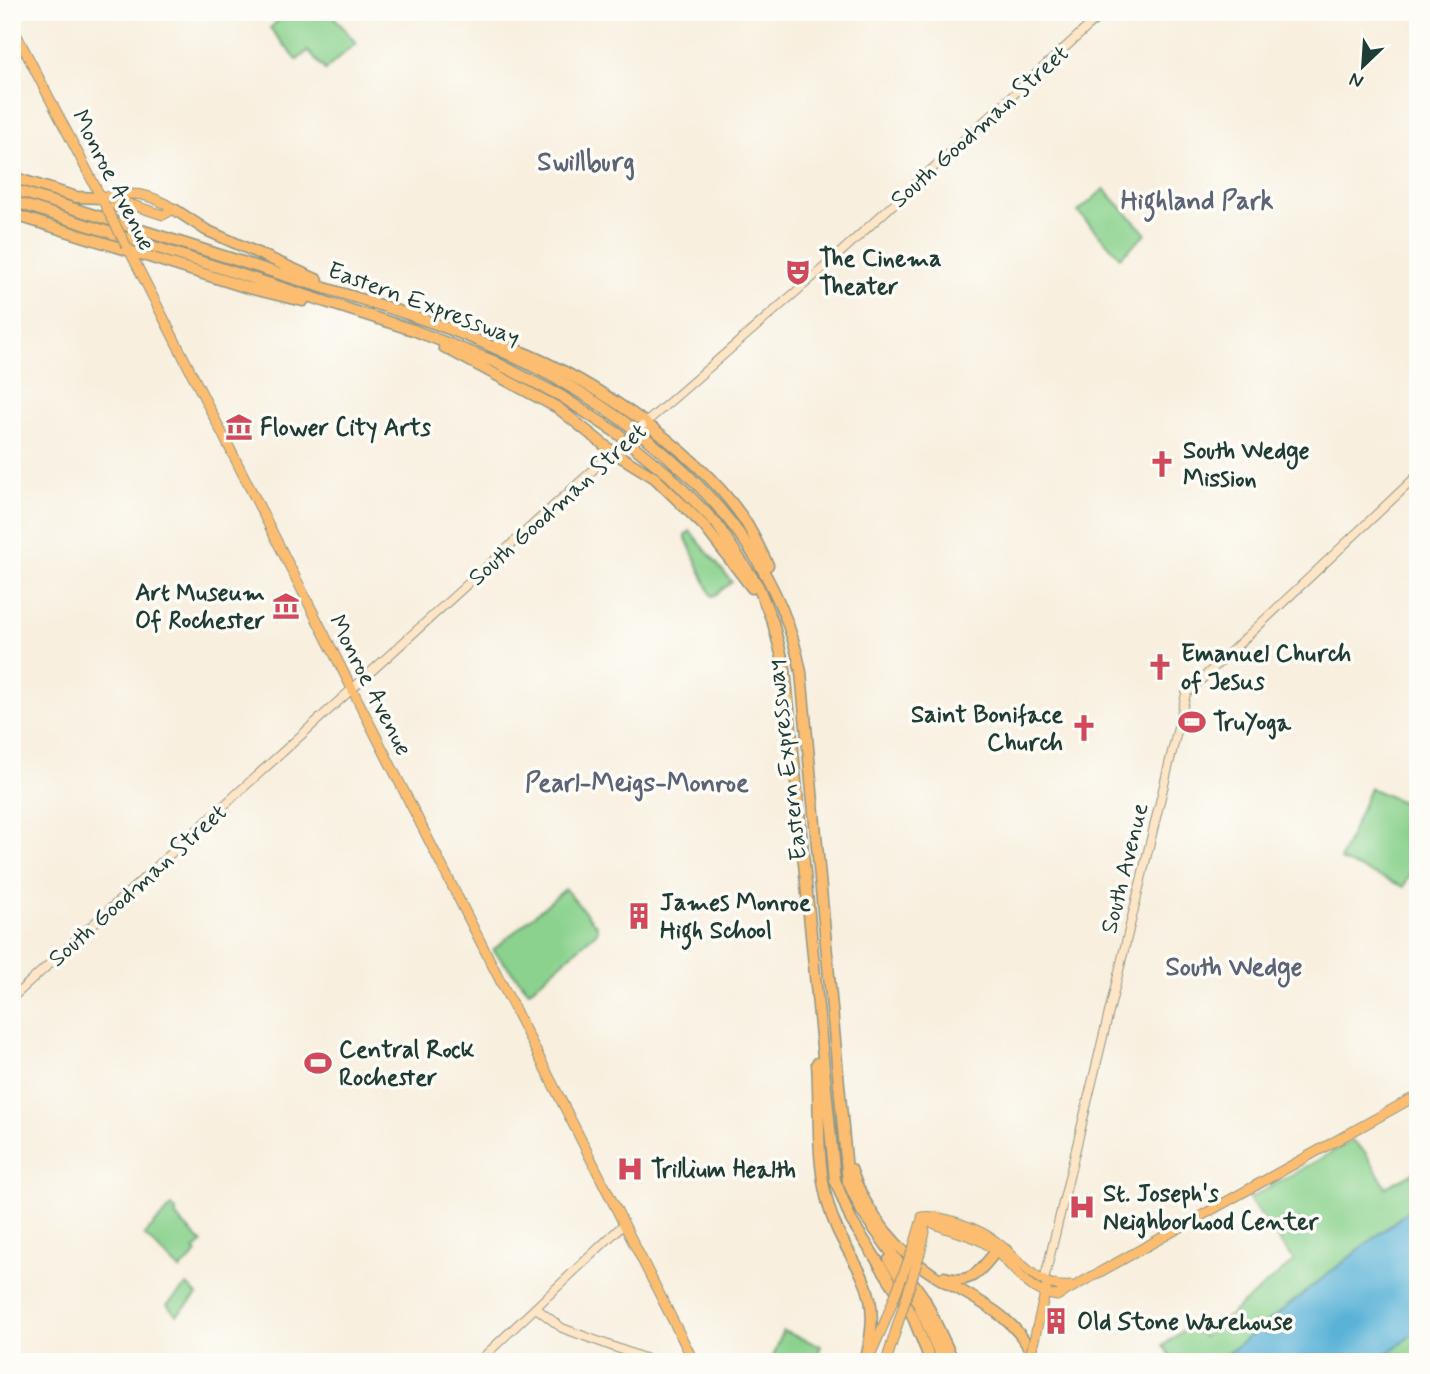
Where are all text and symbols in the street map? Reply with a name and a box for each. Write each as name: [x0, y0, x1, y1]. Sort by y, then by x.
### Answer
north arrow: [1328, 32, 1398, 102]
street label: South Goodman Street: [884, 39, 1076, 216]
text: N: [1345, 66, 1367, 94]
street label: Monroe Avenue: [64, 105, 162, 257]
district label: Swillburg: [537, 146, 635, 181]
district label: Highland Park: [1121, 185, 1273, 222]
place label: The Cinema Theater: [819, 244, 942, 303]
street label: Eastern Expressway: [323, 255, 524, 354]
theatre icon: The Cinema Theater: [783, 257, 813, 287]
museum icon: Flower City Arts: [224, 412, 254, 442]
place label: Flower City Arts: [260, 413, 431, 444]
street label: South Goodman Street: [462, 417, 654, 594]
place label: South Wedge Mission: [1183, 436, 1310, 495]
church icon: South Wedge Mission: [1147, 449, 1177, 479]
place label: Art Museum Of Rochester: [135, 578, 265, 637]
museum icon: Art Museum Of Rochester: [271, 591, 301, 621]
street label: Monroe Avenue: [321, 610, 419, 762]
place label: Emanuel Church of Jesus: [1181, 639, 1351, 698]
church icon: Emanuel Church of Jesus: [1145, 652, 1175, 682]
street label: Eastern Expressway: [760, 658, 815, 862]
place label: Saint Boniface Church: [911, 700, 1063, 759]
sports icon: TruYoga: [1177, 707, 1207, 737]
place label: TruYoga: [1213, 708, 1292, 740]
church icon: Saint Boniface Church: [1069, 713, 1099, 743]
district label: Pearl-Meigs-Monroe: [525, 767, 749, 802]
street label: South Goodman Street: [42, 798, 234, 975]
street label: South Avenue: [1094, 800, 1157, 937]
place label: James Monroe High School: [660, 888, 811, 950]
building icon: James Monroe High School: [624, 901, 654, 931]
district label: South Wedge: [1165, 951, 1303, 988]
place label: Central Rock Rochester: [339, 1035, 475, 1094]
sports icon: Central Rock Rochester: [303, 1048, 333, 1078]
hospital icon: Trillium Health: [615, 1154, 645, 1184]
place label: Trillium Health: [651, 1155, 796, 1186]
place label: St. Joseph's Neighborhood Center: [1103, 1179, 1319, 1239]
hospital icon: St. Joseph's Neighborhood Center: [1067, 1192, 1097, 1222]
building icon: Old Stone Warehouse: [1041, 1306, 1071, 1336]
place label: Old Stone Warehouse: [1077, 1307, 1293, 1338]

